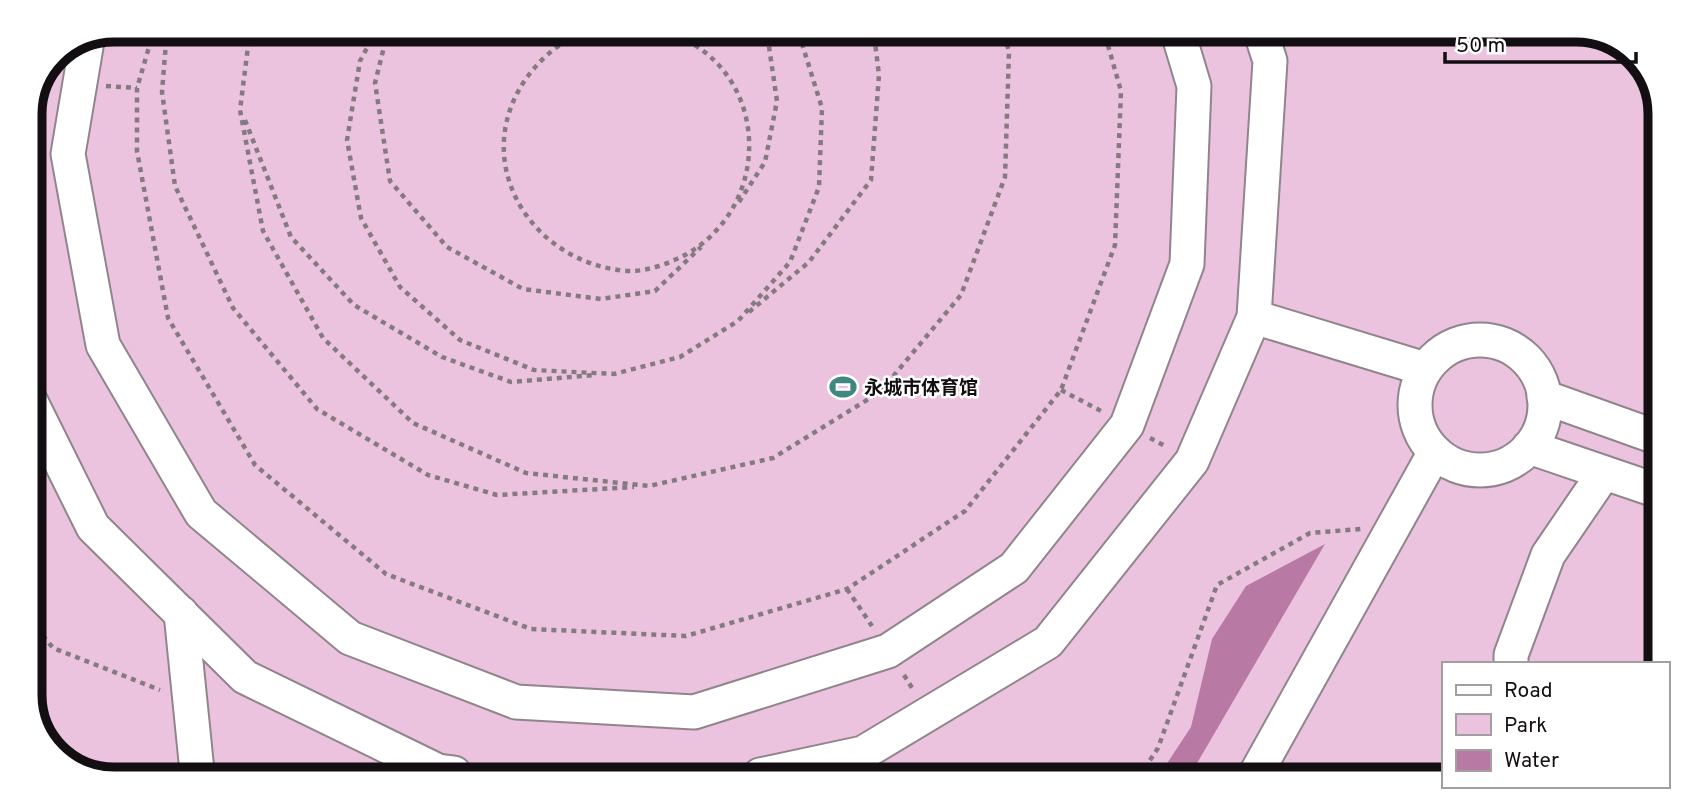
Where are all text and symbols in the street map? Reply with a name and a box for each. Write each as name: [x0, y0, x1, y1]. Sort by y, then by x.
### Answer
scale bar: [1445, 21, 1636, 65]
text: 50 m: [1456, 33, 1505, 60]
sports icon: 永城市体育馆: [828, 372, 858, 402]
place label: 永城市体育馆: [864, 377, 978, 401]
legend: [1442, 662, 1669, 788]
text: Road: [1504, 678, 1553, 705]
text: Park: [1504, 713, 1547, 740]
text: Water: [1504, 748, 1559, 775]

